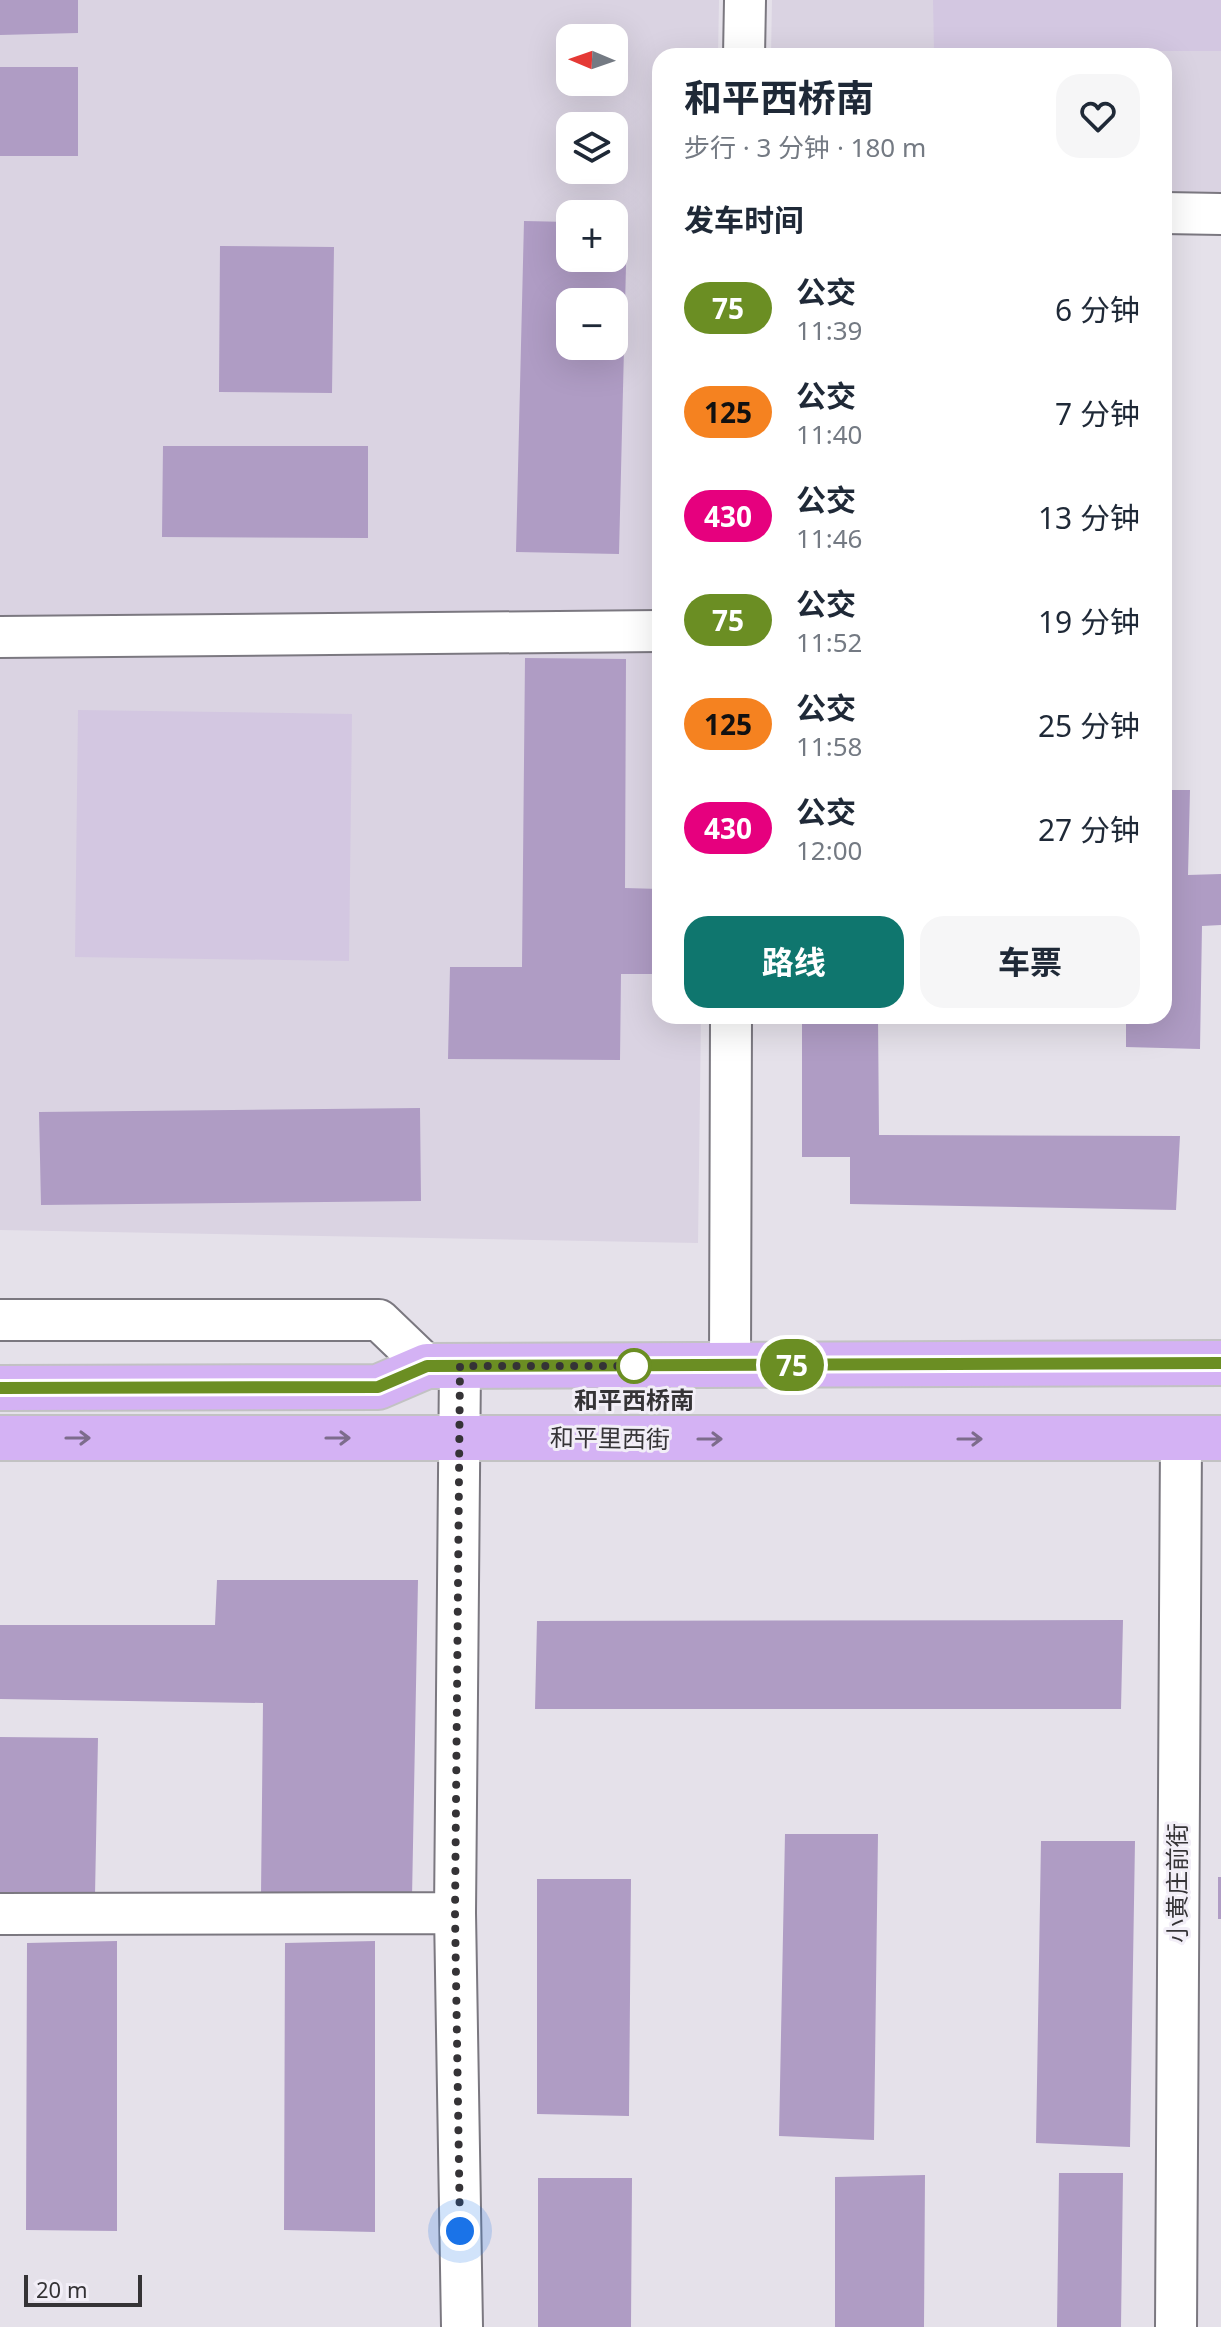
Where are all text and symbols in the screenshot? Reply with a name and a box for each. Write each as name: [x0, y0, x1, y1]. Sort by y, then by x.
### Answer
north arrow: [556, 24, 628, 96]
map controls: [556, 24, 628, 360]
text: 和平西桥南: [684, 71, 874, 123]
button: heart: [1056, 74, 1140, 158]
button: layers: [556, 112, 628, 184]
text: 步行 · 3 分钟 · 180 m: [684, 129, 926, 165]
text: 发车时间: [684, 199, 804, 240]
button: +: [556, 200, 628, 272]
text: 公交: [796, 271, 856, 312]
button: −: [556, 288, 628, 360]
text: 75: [712, 289, 744, 327]
text: 6 分钟: [1055, 289, 1140, 330]
text: 11:39: [796, 312, 862, 348]
text: 公交: [796, 375, 856, 416]
text: 125: [704, 393, 752, 431]
text: 7 分钟: [1055, 393, 1140, 434]
text: 11:40: [796, 416, 862, 452]
text: 公交: [796, 479, 856, 520]
text: 430: [704, 497, 752, 535]
text: 13 分钟: [1038, 497, 1140, 538]
text: 11:46: [796, 520, 862, 556]
text: 公交: [796, 583, 856, 624]
text: 75: [712, 601, 744, 639]
text: 19 分钟: [1038, 601, 1140, 642]
text: 11:52: [796, 624, 862, 660]
text: 公交: [796, 687, 856, 728]
text: 125: [704, 705, 752, 743]
text: 25 分钟: [1038, 705, 1140, 746]
text: 11:58: [796, 728, 862, 764]
text: 公交: [796, 791, 856, 832]
text: 430: [704, 809, 752, 847]
text: 27 分钟: [1038, 809, 1140, 850]
text: 12:00: [796, 832, 862, 868]
button: 路线: [684, 916, 904, 1008]
button: 车票: [920, 916, 1140, 1008]
line badge: 75: [756, 1339, 828, 1391]
text: 75: [776, 1346, 808, 1384]
marker: 和平西桥南: [617, 1349, 651, 1383]
place label: 和平西桥南: [574, 1383, 694, 1416]
street label: 和平里西街: [550, 1420, 670, 1455]
one-way arrow: [64, 1430, 91, 1446]
one-way arrow: [324, 1430, 351, 1446]
one-way arrow: [696, 1431, 723, 1447]
one-way arrow: [956, 1431, 983, 1447]
street label: 小黄庄前街: [1160, 1823, 1193, 1943]
your location: [440, 2211, 480, 2251]
scale bar: [24, 2271, 142, 2307]
text: 20 m: [36, 2274, 87, 2304]

